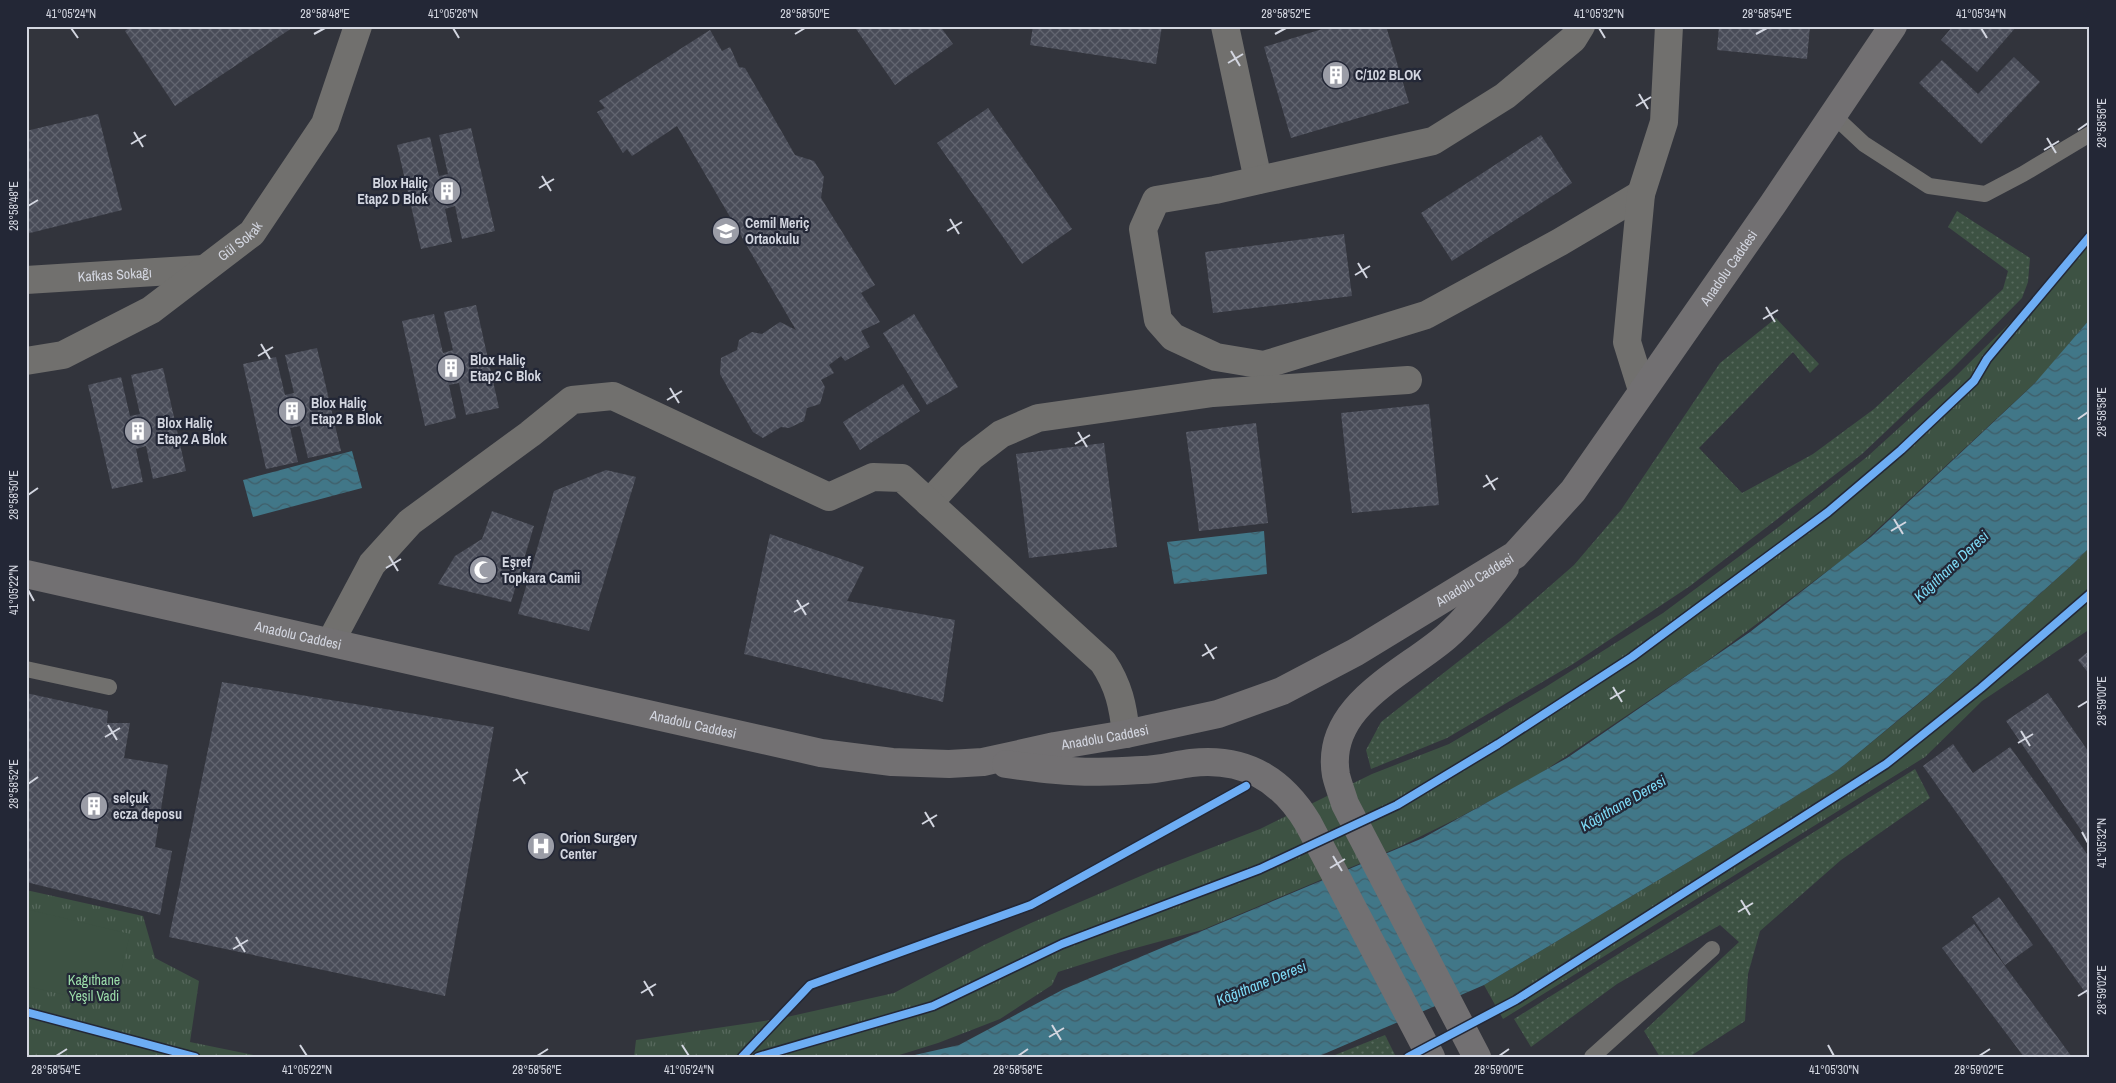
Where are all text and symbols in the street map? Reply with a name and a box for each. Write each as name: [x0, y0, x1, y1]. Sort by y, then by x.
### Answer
text: 41°05'24"N: [46, 6, 96, 22]
text: 28°58'48"E: [300, 6, 350, 22]
text: 41°05'26"N: [428, 6, 478, 22]
text: 28°58'50"E: [780, 6, 830, 22]
text: 28°58'52"E: [1261, 6, 1311, 22]
text: 41°05'32"N: [1574, 6, 1624, 22]
text: 28°58'54"E: [1742, 6, 1792, 22]
text: 41°05'34"N: [1956, 6, 2006, 22]
building icon: C/102 BLOK: [1321, 60, 1351, 90]
place label: C/102 BLOK: [1355, 66, 1422, 84]
text: 28°58'56"E: [2094, 98, 2110, 148]
place label: Blox Haliç Etap2 D Blok: [357, 174, 429, 208]
building icon: Blox Haliç Etap2 D Blok: [432, 176, 462, 206]
text: 28°58'48"E: [6, 181, 22, 231]
place label: Cemil Meriç Ortaokulu: [745, 214, 809, 248]
school or university icon: Cemil Meriç Ortaokulu: [711, 216, 741, 246]
street label: Gül Sokak: [214, 218, 266, 265]
street label: Anadolu Caddesi: [1695, 226, 1761, 310]
street label: Kafkas Sokağı: [77, 263, 152, 286]
place label: Blox Haliç Etap2 C Blok: [470, 351, 541, 385]
building icon: Blox Haliç Etap2 C Blok: [436, 353, 466, 383]
text: 28°58'58"E: [2094, 387, 2110, 437]
place label: Blox Haliç Etap2 B Blok: [311, 394, 382, 428]
building icon: Blox Haliç Etap2 B Blok: [277, 396, 307, 426]
place label: Blox Haliç Etap2 A Blok: [157, 414, 228, 448]
building icon: Blox Haliç Etap2 A Blok: [123, 416, 153, 446]
text: 28°58'50"E: [6, 470, 22, 520]
water label: Kâğıthane Deresi: [1909, 525, 1994, 606]
street label: Anadolu Caddesi: [1431, 549, 1517, 611]
place label: Eşref Topkara Camii: [502, 553, 580, 587]
mosque icon: Eşref Topkara Camii: [468, 555, 498, 585]
text: 41°05'22"N: [6, 565, 22, 615]
street label: Anadolu Caddesi: [252, 617, 343, 654]
text: 28°59'00"E: [2094, 676, 2110, 726]
street label: Anadolu Caddesi: [647, 706, 738, 743]
street label: Anadolu Caddesi: [1059, 720, 1150, 754]
text: 28°58'52"E: [6, 759, 22, 809]
water label: Kâğıthane Deresi: [1576, 770, 1670, 836]
place label: selçuk ecza deposu: [113, 789, 182, 823]
building icon: selçuk ecza deposu: [79, 791, 109, 821]
text: 41°05'32"N: [2094, 818, 2110, 868]
place label: Orion Surgery Center: [560, 829, 638, 863]
hospital icon: Orion Surgery Center: [526, 831, 556, 861]
water label: Kâğıthane Deresi: [1213, 955, 1310, 1011]
text: 28°59'02"E: [2094, 965, 2110, 1015]
park label: Kağıthane Yeşil Vadi: [68, 971, 120, 1005]
text: 28°58'54"E: [31, 1062, 81, 1078]
text: 41°05'22"N: [282, 1062, 332, 1078]
text: 28°58'56"E: [512, 1062, 562, 1078]
text: 41°05'24"N: [664, 1062, 714, 1078]
text: 28°58'58"E: [993, 1062, 1043, 1078]
text: 28°59'00"E: [1474, 1062, 1524, 1078]
text: 41°05'30"N: [1809, 1062, 1859, 1078]
text: 28°59'02"E: [1954, 1062, 2004, 1078]

